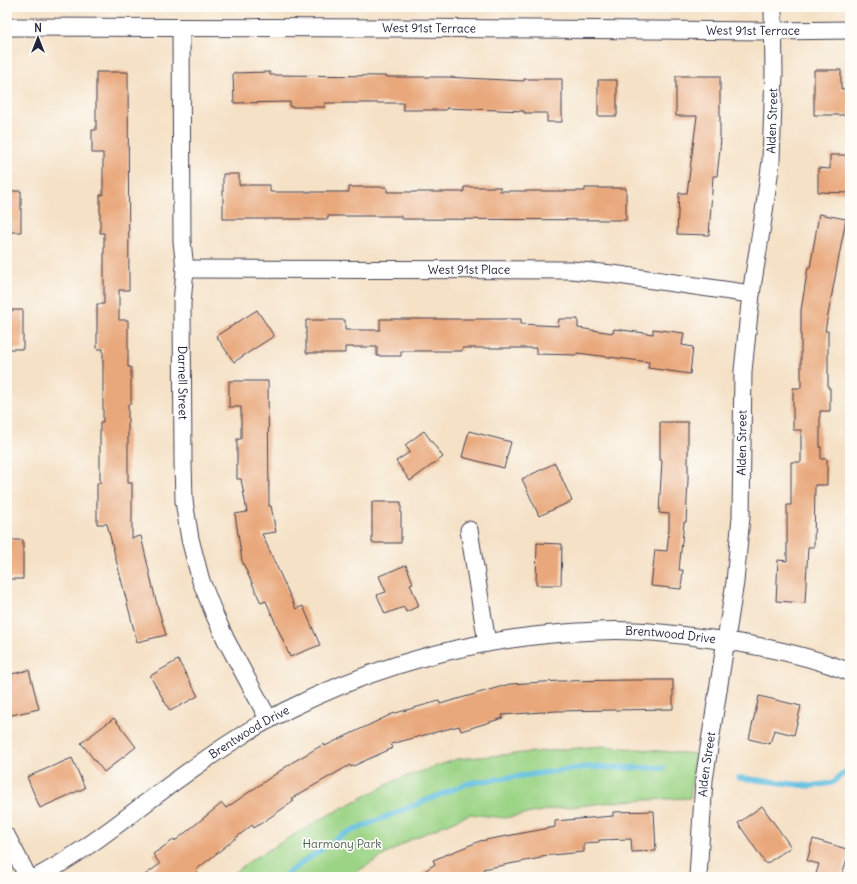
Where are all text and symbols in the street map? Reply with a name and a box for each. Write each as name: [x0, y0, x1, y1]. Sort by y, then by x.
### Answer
north arrow: [18, 18, 58, 58]
street label: West 91st Terrace: [382, 20, 476, 36]
text: N: [34, 21, 42, 35]
street label: West 91st Terrace: [706, 22, 800, 38]
street label: Alden Street: [763, 88, 780, 154]
street label: West 91st Place: [428, 262, 510, 277]
street label: Darnell Street: [175, 346, 191, 420]
street label: Alden Street: [734, 410, 749, 476]
street label: Brentwood Drive: [625, 623, 717, 646]
street label: Brentwood Drive: [206, 702, 292, 762]
street label: Alden Street: [695, 731, 718, 797]
park label: Harmony Park: [303, 836, 382, 851]

